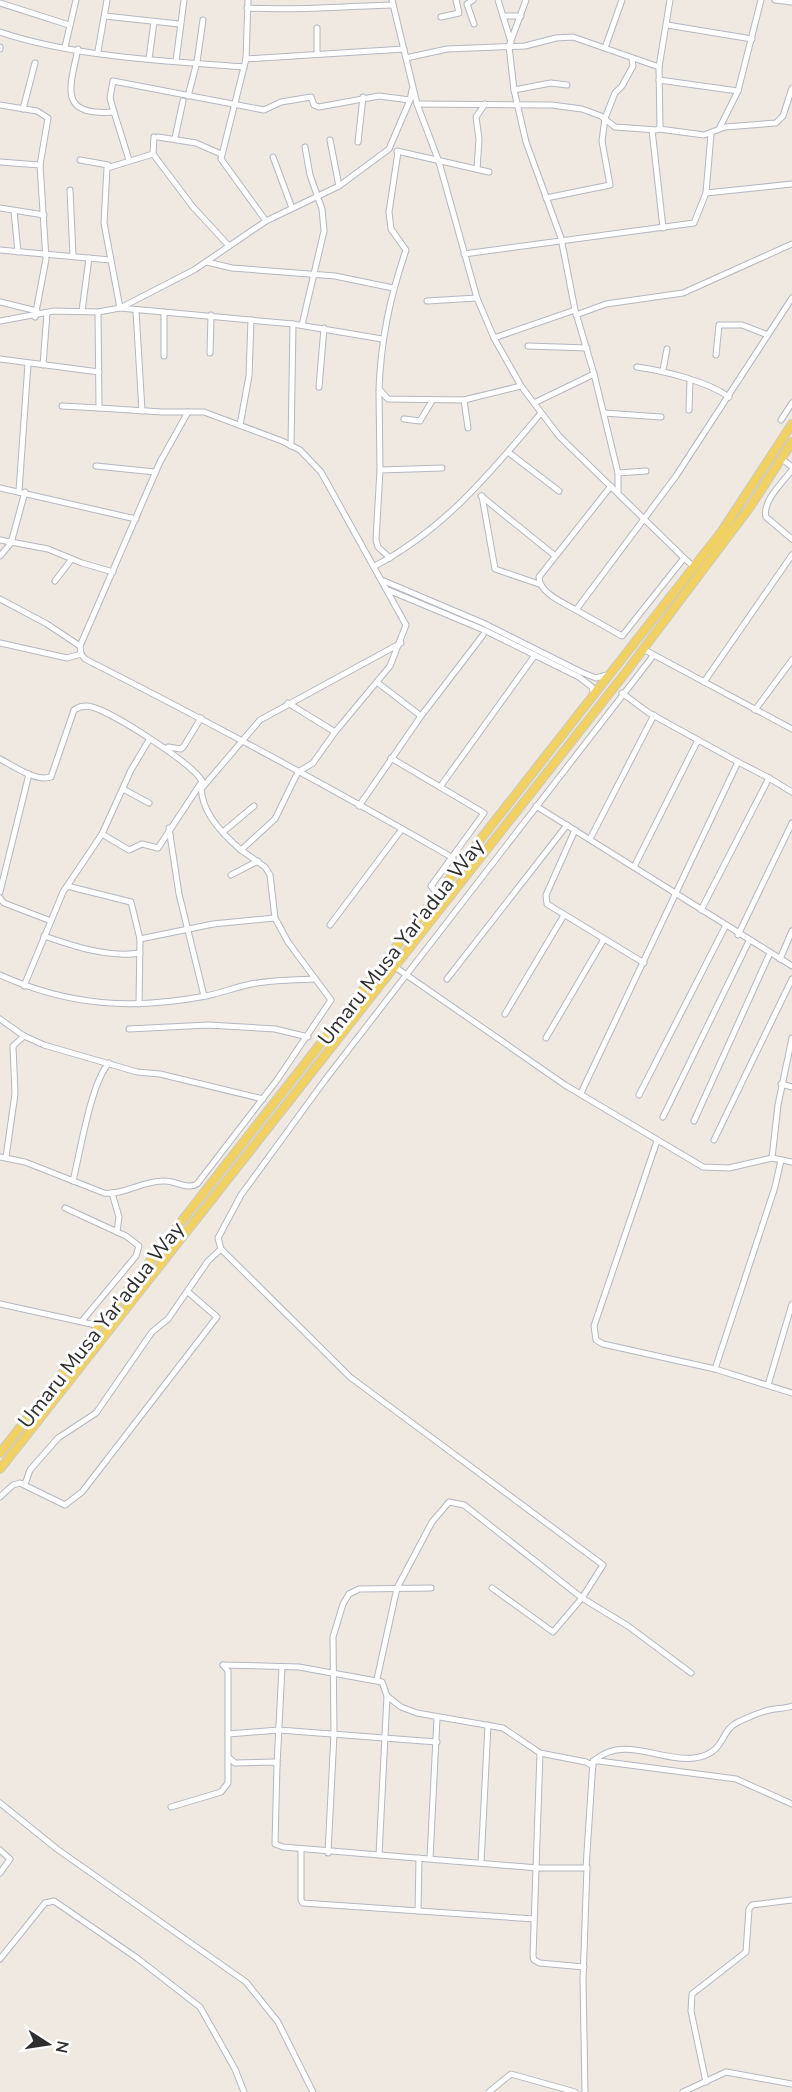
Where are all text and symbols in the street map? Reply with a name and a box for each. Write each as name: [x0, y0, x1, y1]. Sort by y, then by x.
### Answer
street label: Umaru Musa Yar'adua Way: [311, 833, 491, 1051]
street label: Umaru Musa Yar'adua Way: [11, 1216, 191, 1434]
north arrow: [18, 2014, 78, 2074]
text: N: [50, 2039, 74, 2055]

